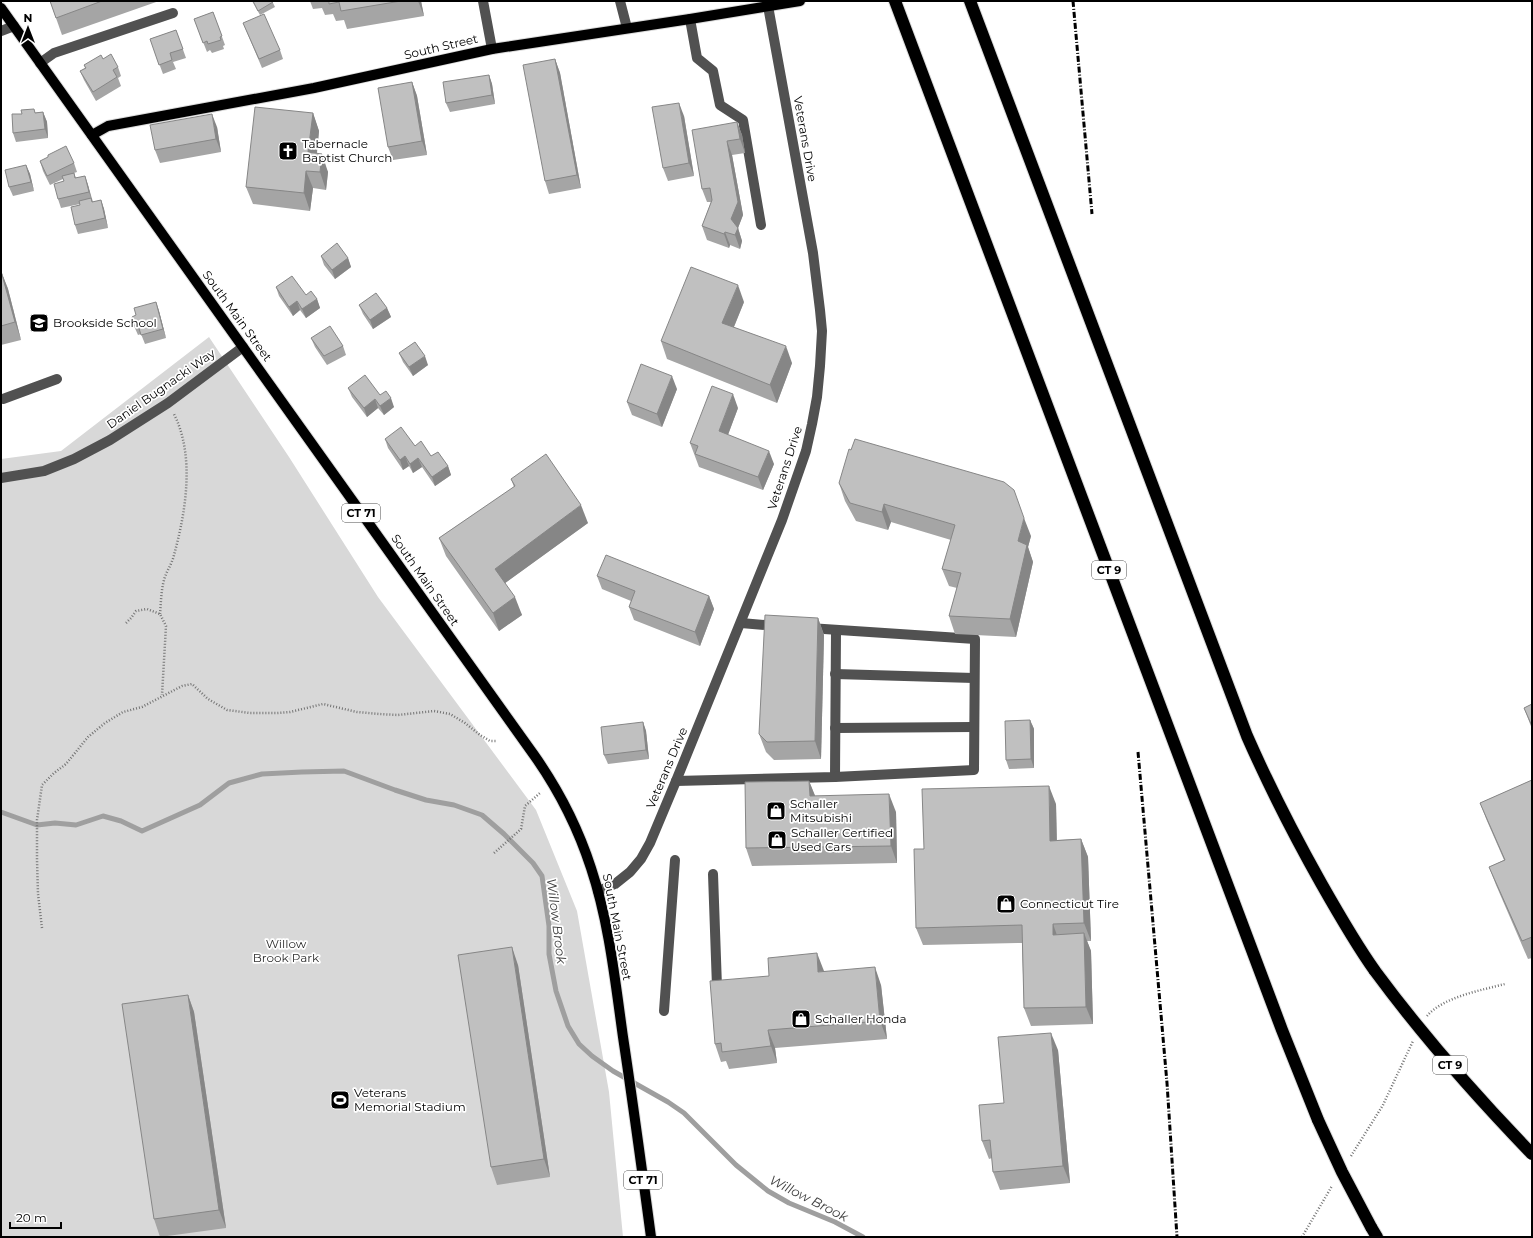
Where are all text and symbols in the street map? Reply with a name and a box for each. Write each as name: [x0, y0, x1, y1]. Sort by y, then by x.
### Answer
north arrow: [8, 8, 48, 48]
text: N: [24, 11, 32, 25]
street label: South Street: [402, 31, 479, 62]
street label: Veterans Drive: [791, 95, 820, 183]
place label: Tabernacle Baptist Church: [302, 136, 392, 165]
church icon: Tabernacle Baptist Church: [277, 140, 299, 162]
street label: South Main Street: [199, 267, 275, 364]
school or university icon: Brookside School: [28, 312, 50, 334]
place label: Brookside School: [53, 315, 157, 330]
street label: Daniel Bugnacki Way: [104, 345, 218, 432]
street label: Veterans Drive: [764, 424, 805, 511]
road number: CT 71: [342, 504, 380, 522]
street label: South Main Street: [388, 531, 463, 629]
road number: CT 9: [1092, 561, 1126, 579]
street label: Veterans Drive: [643, 725, 690, 811]
place label: Schaller Mitsubishi: [790, 796, 852, 825]
shop icon: Schaller Mitsubishi: [765, 800, 787, 822]
place label: Schaller Certified Used Cars: [791, 825, 893, 854]
shop icon: Schaller Certified Used Cars: [766, 829, 788, 851]
street label: South Main Street: [600, 872, 635, 982]
water label: Willow Brook: [544, 877, 570, 966]
shop icon: Connecticut Tire: [995, 893, 1017, 915]
place label: Connecticut Tire: [1020, 896, 1119, 911]
park label: Willow Brook Park: [253, 936, 320, 965]
shop icon: Schaller Honda: [790, 1008, 812, 1030]
place label: Schaller Honda: [815, 1011, 907, 1026]
road number: CT 9: [1433, 1056, 1467, 1074]
place label: Veterans Memorial Stadium: [354, 1085, 466, 1114]
sports icon: Veterans Memorial Stadium: [329, 1089, 351, 1111]
road number: CT 71: [624, 1171, 662, 1189]
water label: Willow Brook: [767, 1171, 852, 1225]
scale bar: [10, 1204, 61, 1230]
text: 20 m: [16, 1210, 47, 1225]

